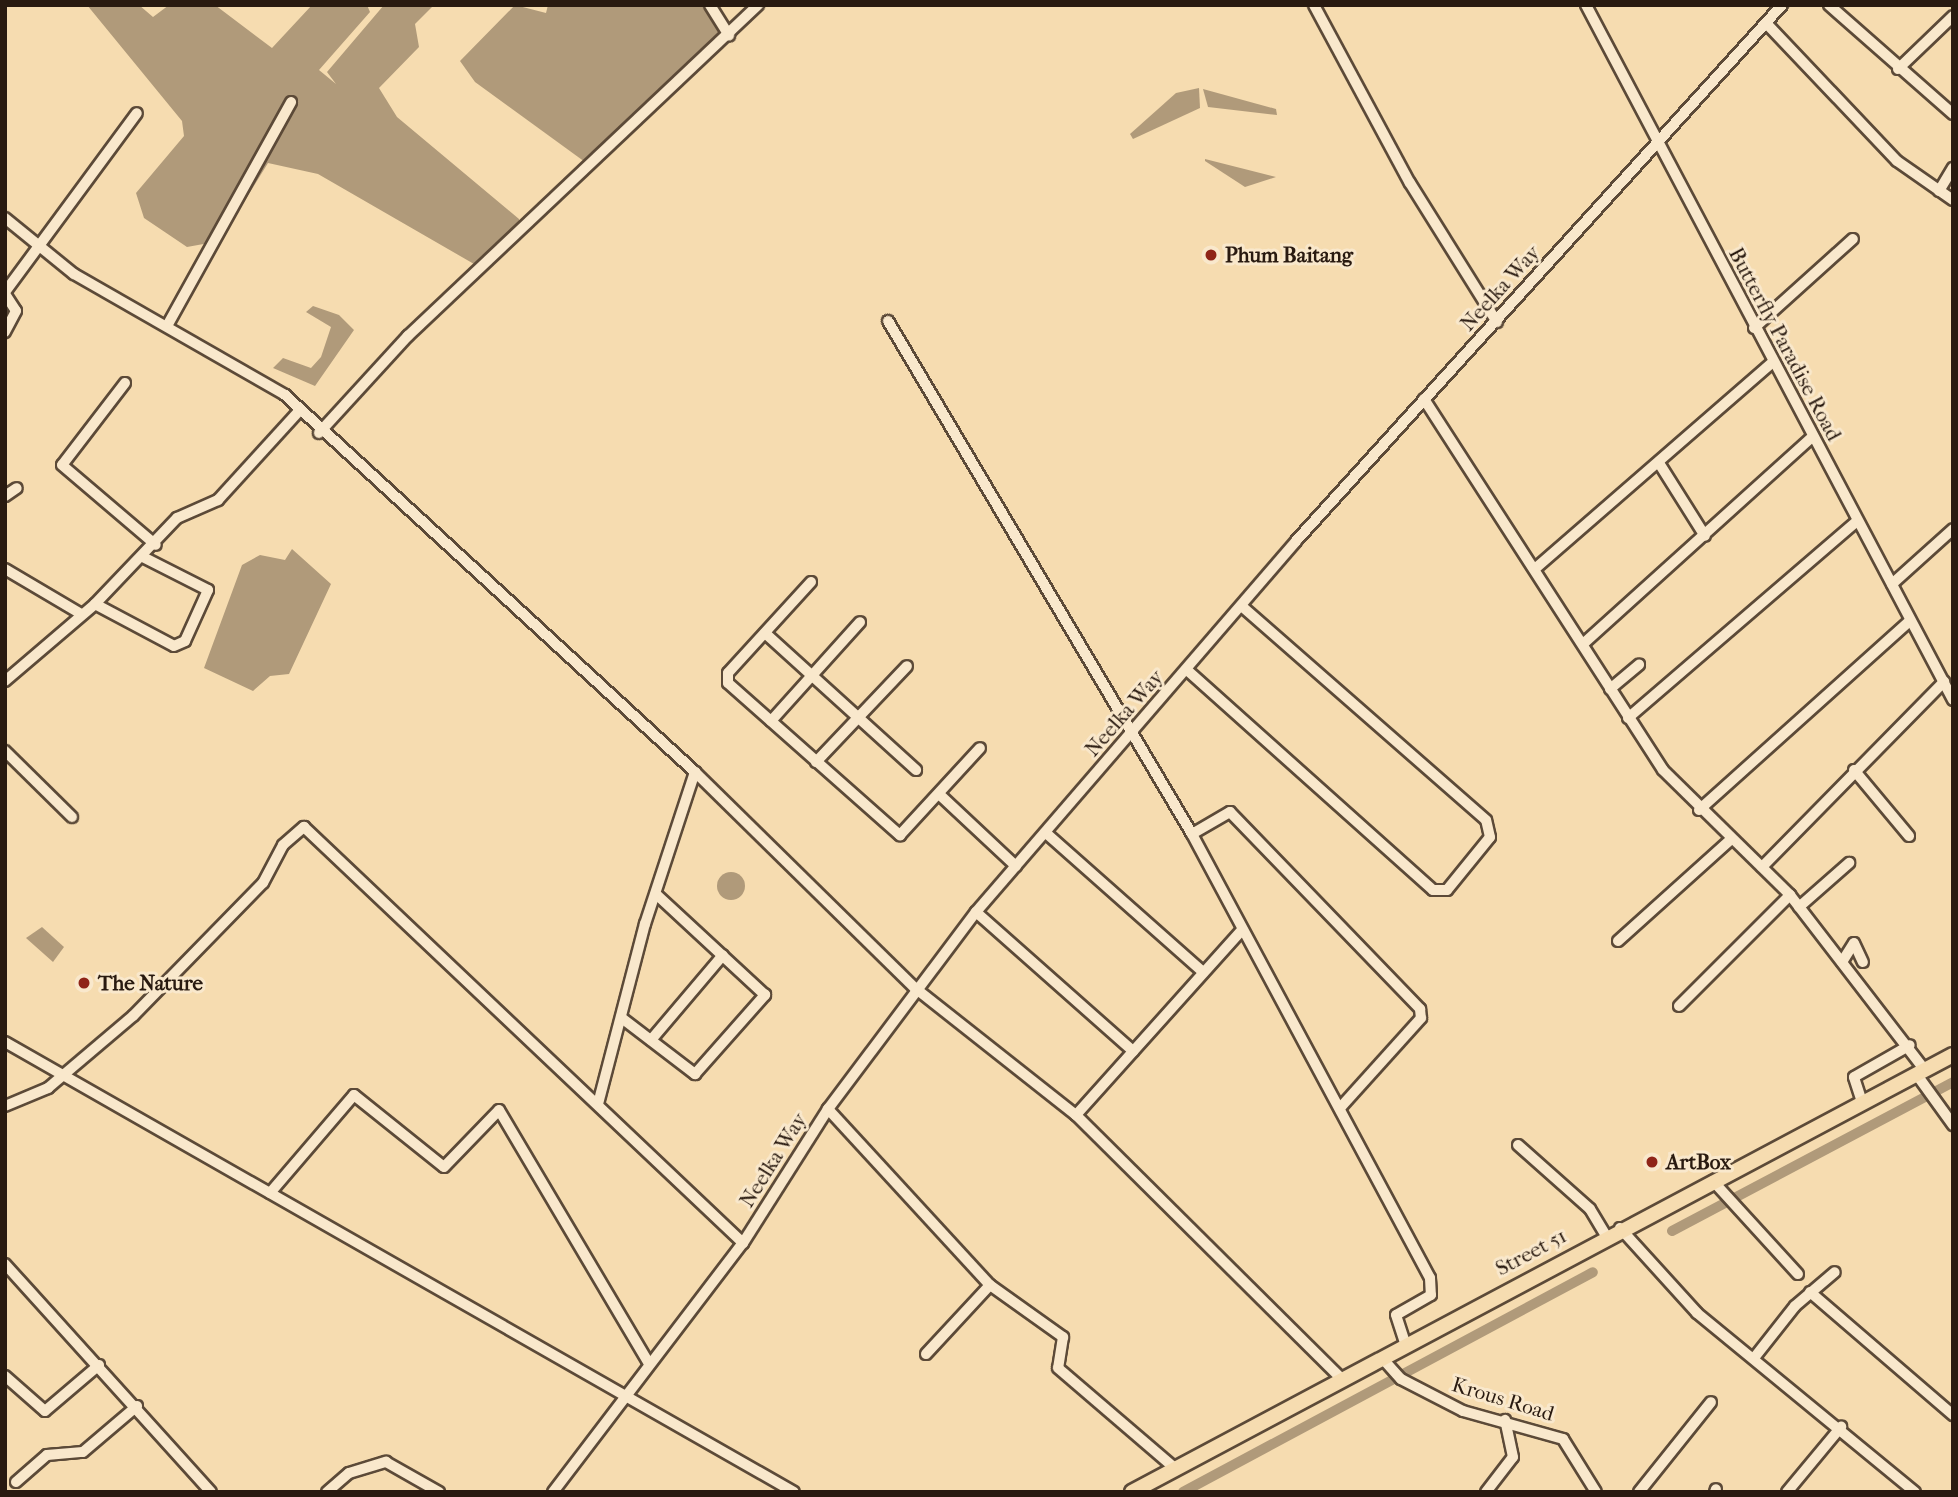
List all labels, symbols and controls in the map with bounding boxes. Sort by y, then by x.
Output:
street label: Neelka Way [1455,240,1545,336]
place label: Phum Baitang [1225,242,1353,268]
street label: Butterfly Paradise Road [1723,243,1847,445]
marker: Phum Baitang [1203,247,1219,263]
street label: Neelka Way [1079,664,1169,762]
place label: The Nature [98,970,203,996]
marker: The Nature [76,975,92,991]
street label: Neelka Way [734,1108,812,1212]
place label: ArtBox [1666,1149,1731,1175]
marker: ArtBox [1644,1154,1660,1170]
street label: Street 51 [1491,1223,1571,1281]
street label: Krous Road [1449,1372,1557,1426]

